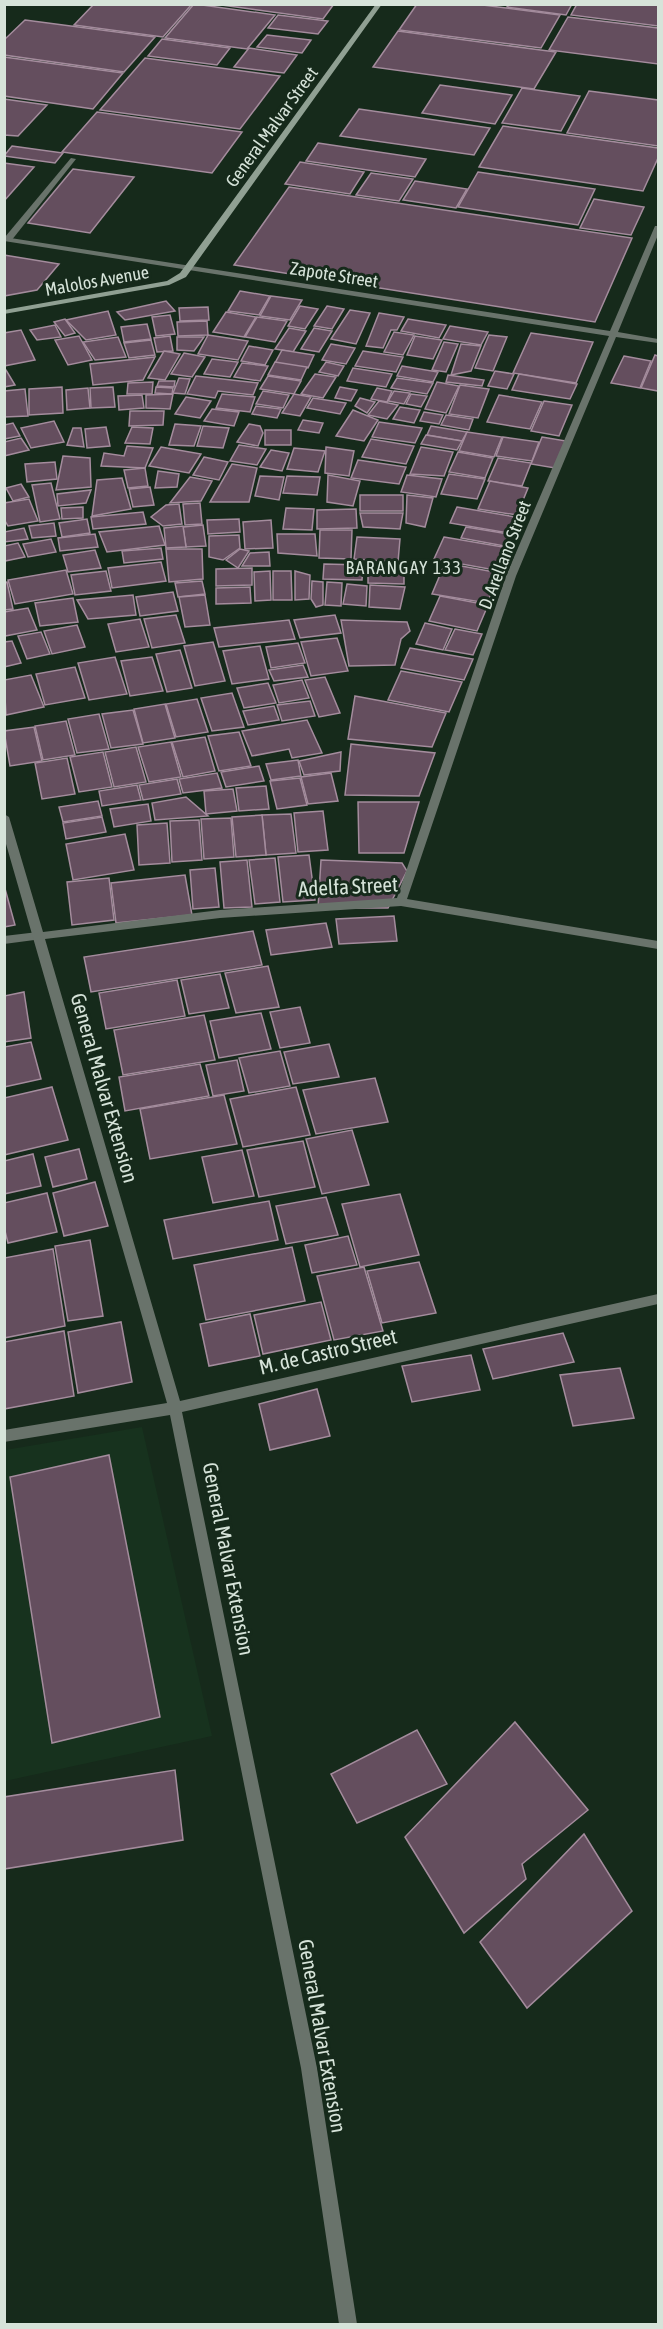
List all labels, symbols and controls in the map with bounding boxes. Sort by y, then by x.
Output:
street label: General Malvar Street [221,63,322,191]
street label: Zapote Street [289,257,379,292]
street label: Malolos Avenue [43,261,151,300]
street label: D. Arellano Street [474,497,535,612]
district label: BARANGAY 133 [345,557,463,578]
street label: Adelfa Street [297,871,398,901]
street label: General Malvar Extension [66,990,144,1185]
street label: M. de Castro Street [257,1324,399,1379]
street label: General Malvar Extension [198,1460,259,1657]
street label: General Malvar Extension [294,1937,352,2134]

